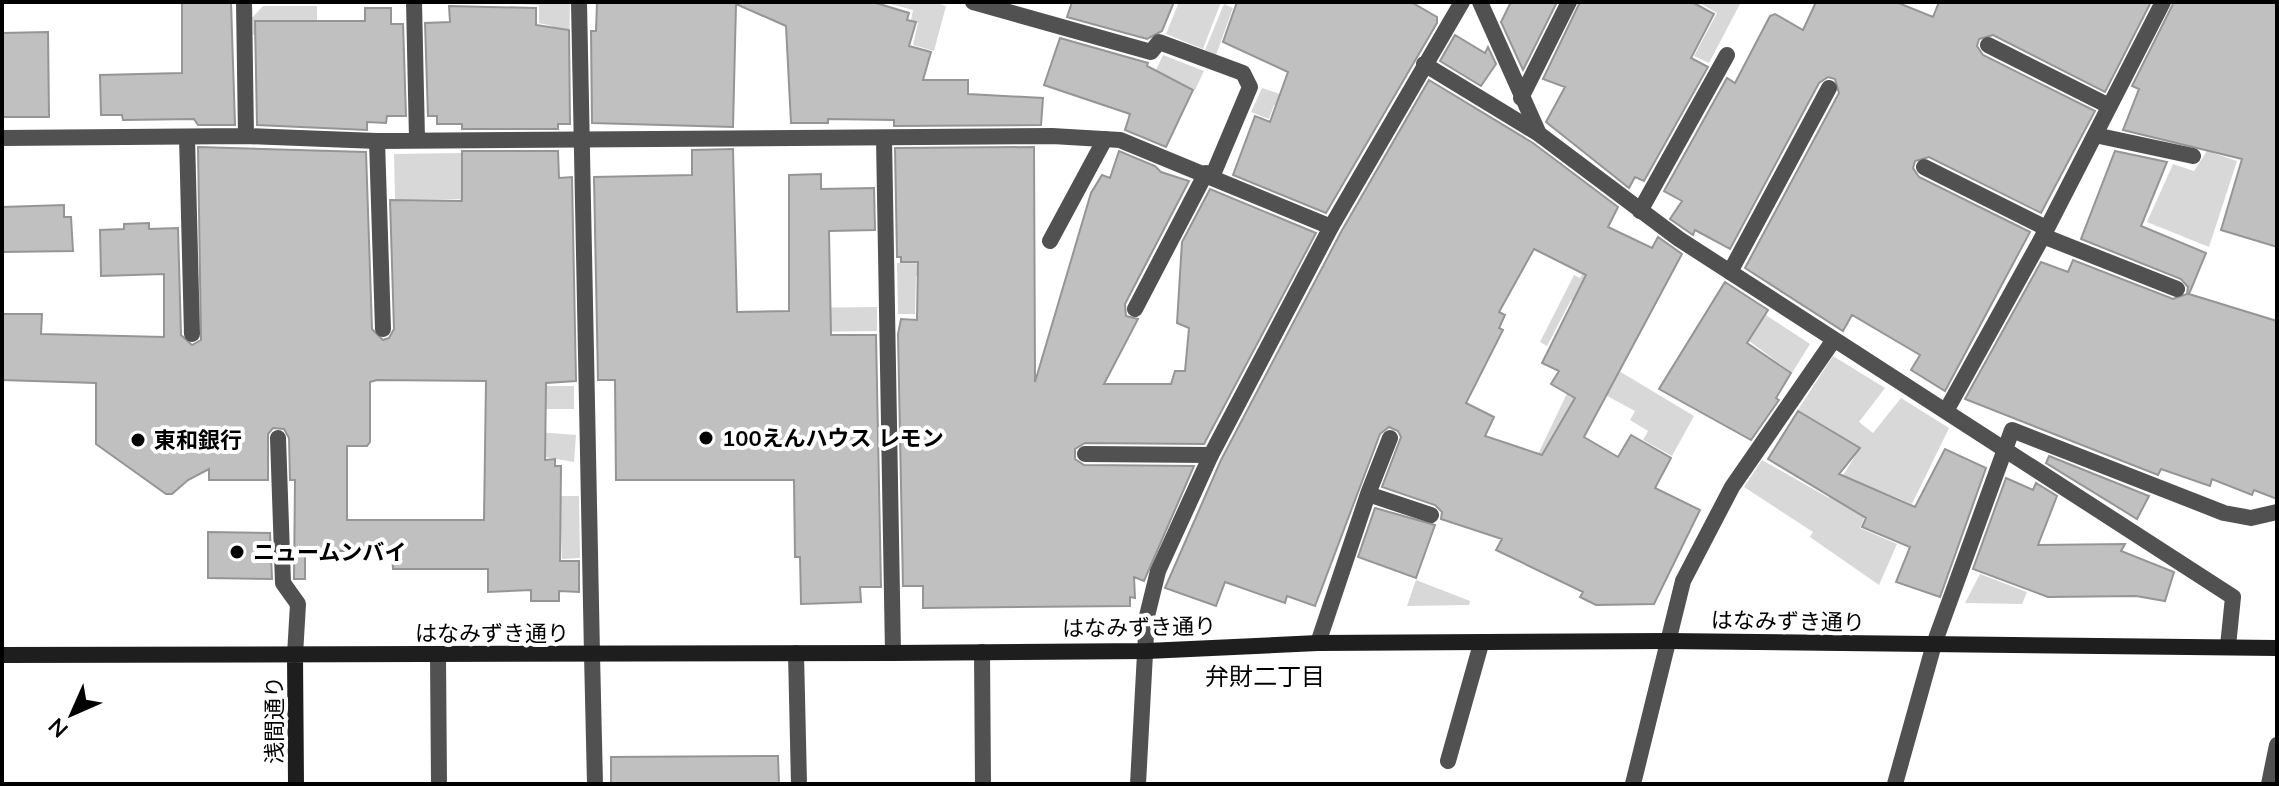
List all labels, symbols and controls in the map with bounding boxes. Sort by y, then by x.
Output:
place label: 100えんハウス レモン [722,424,944,452]
place label: 東和銀行 [154,426,242,454]
marker: 100えんハウス レモン [697,429,715,447]
marker: 東和銀行 [129,431,147,449]
place label: ニュームンバイ [253,538,406,566]
marker: ニュームンバイ [228,543,246,561]
street label: はなみずき通り [1711,606,1865,636]
street label: はなみずき通り [1062,612,1216,642]
street label: はなみずき通り [415,619,569,647]
district label: 弁財二丁目 [1205,661,1325,691]
north arrow [32,674,112,754]
street label: 浅間通り [260,676,288,764]
text: N [42,712,74,744]

